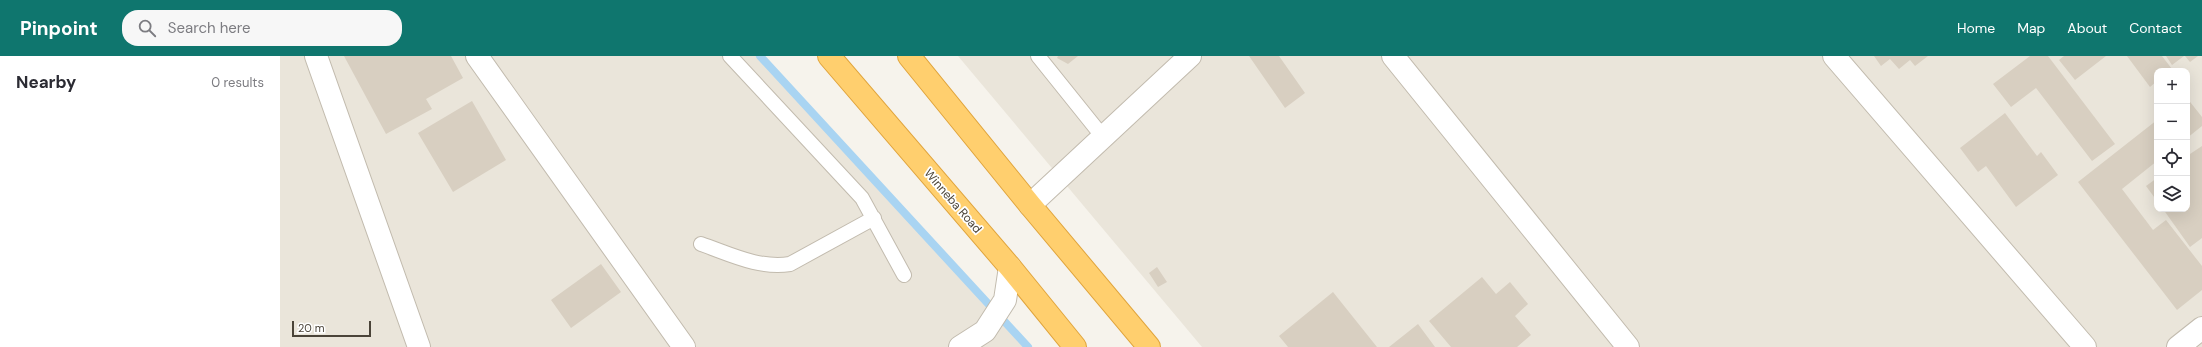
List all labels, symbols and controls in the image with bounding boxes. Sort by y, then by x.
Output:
search box [122,10,402,46]
text: Pinpoint [20,16,98,41]
icon: search [136,17,158,39]
text: Search here [168,18,251,38]
text: Home [1957,19,1995,37]
text: Map [2017,19,2045,37]
text: About [2067,19,2107,37]
text: Contact [2129,19,2182,37]
map controls [2154,68,2190,212]
button: + [2154,68,2190,104]
text: Nearby [16,71,76,93]
text: 0 results [211,74,264,91]
button: − [2154,104,2190,140]
button: locate [2154,140,2190,176]
street label: Winneba Road [921,165,985,237]
button: layers [2154,176,2190,212]
scale bar [292,319,371,338]
text: 20 m [298,321,324,335]

